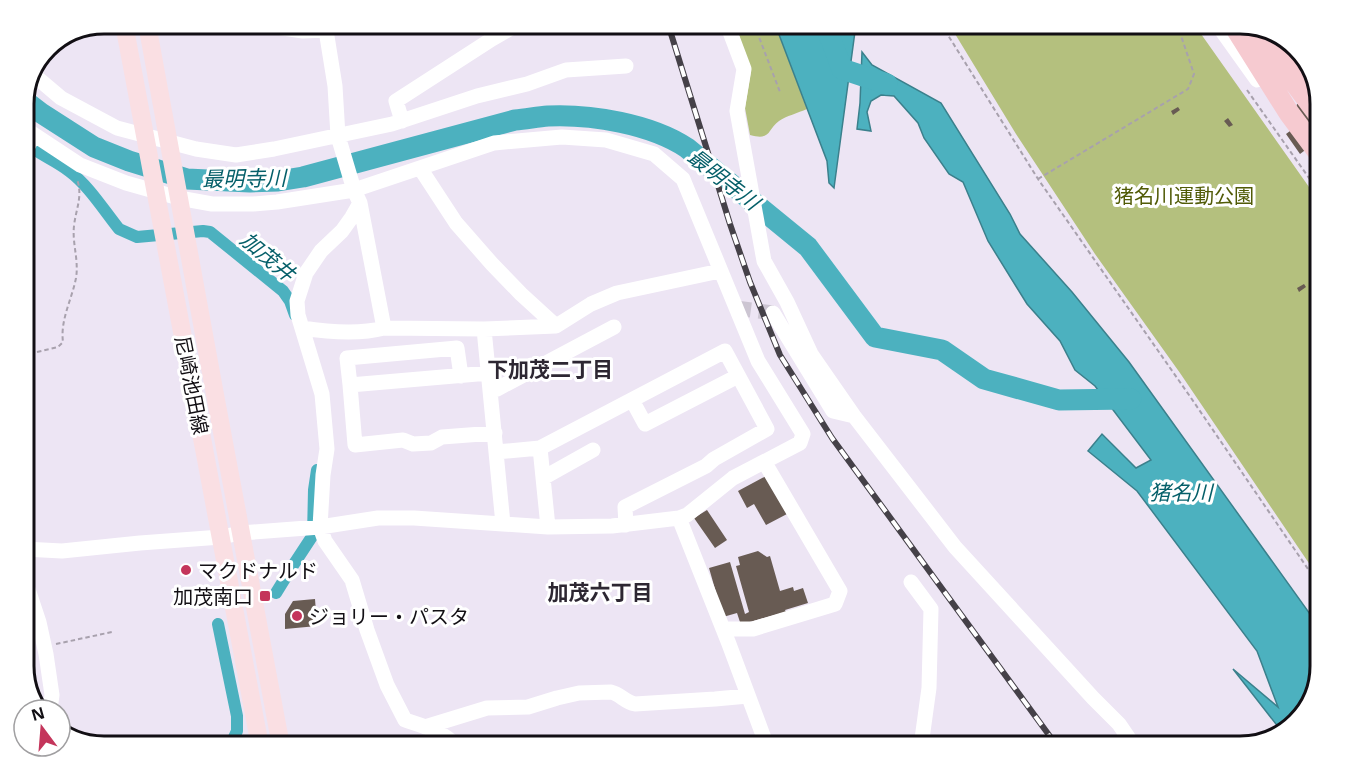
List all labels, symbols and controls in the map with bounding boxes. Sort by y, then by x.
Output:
water label: 最明寺川 [682,142,767,217]
water label: 最明寺川 [202,163,288,193]
park label: 猪名川運動公園 [1114,182,1254,209]
water label: 加茂井 [235,225,303,288]
street label: 尼崎池田線 [169,333,215,437]
district label: 下加茂二丁目 [487,355,613,383]
water label: 猪名川 [1150,478,1214,506]
place label: マクドナルド [198,557,318,584]
marker: マクドナルド [179,563,193,577]
district label: 加茂六丁目 [548,578,653,606]
place label: 加茂南口 [173,583,253,610]
marker: 加茂南口 [258,589,272,603]
place label: ジョリー・パスタ [309,603,469,630]
marker: ジョリー・パスタ [290,609,304,623]
north arrow [12,698,72,758]
text: N [29,701,47,726]

